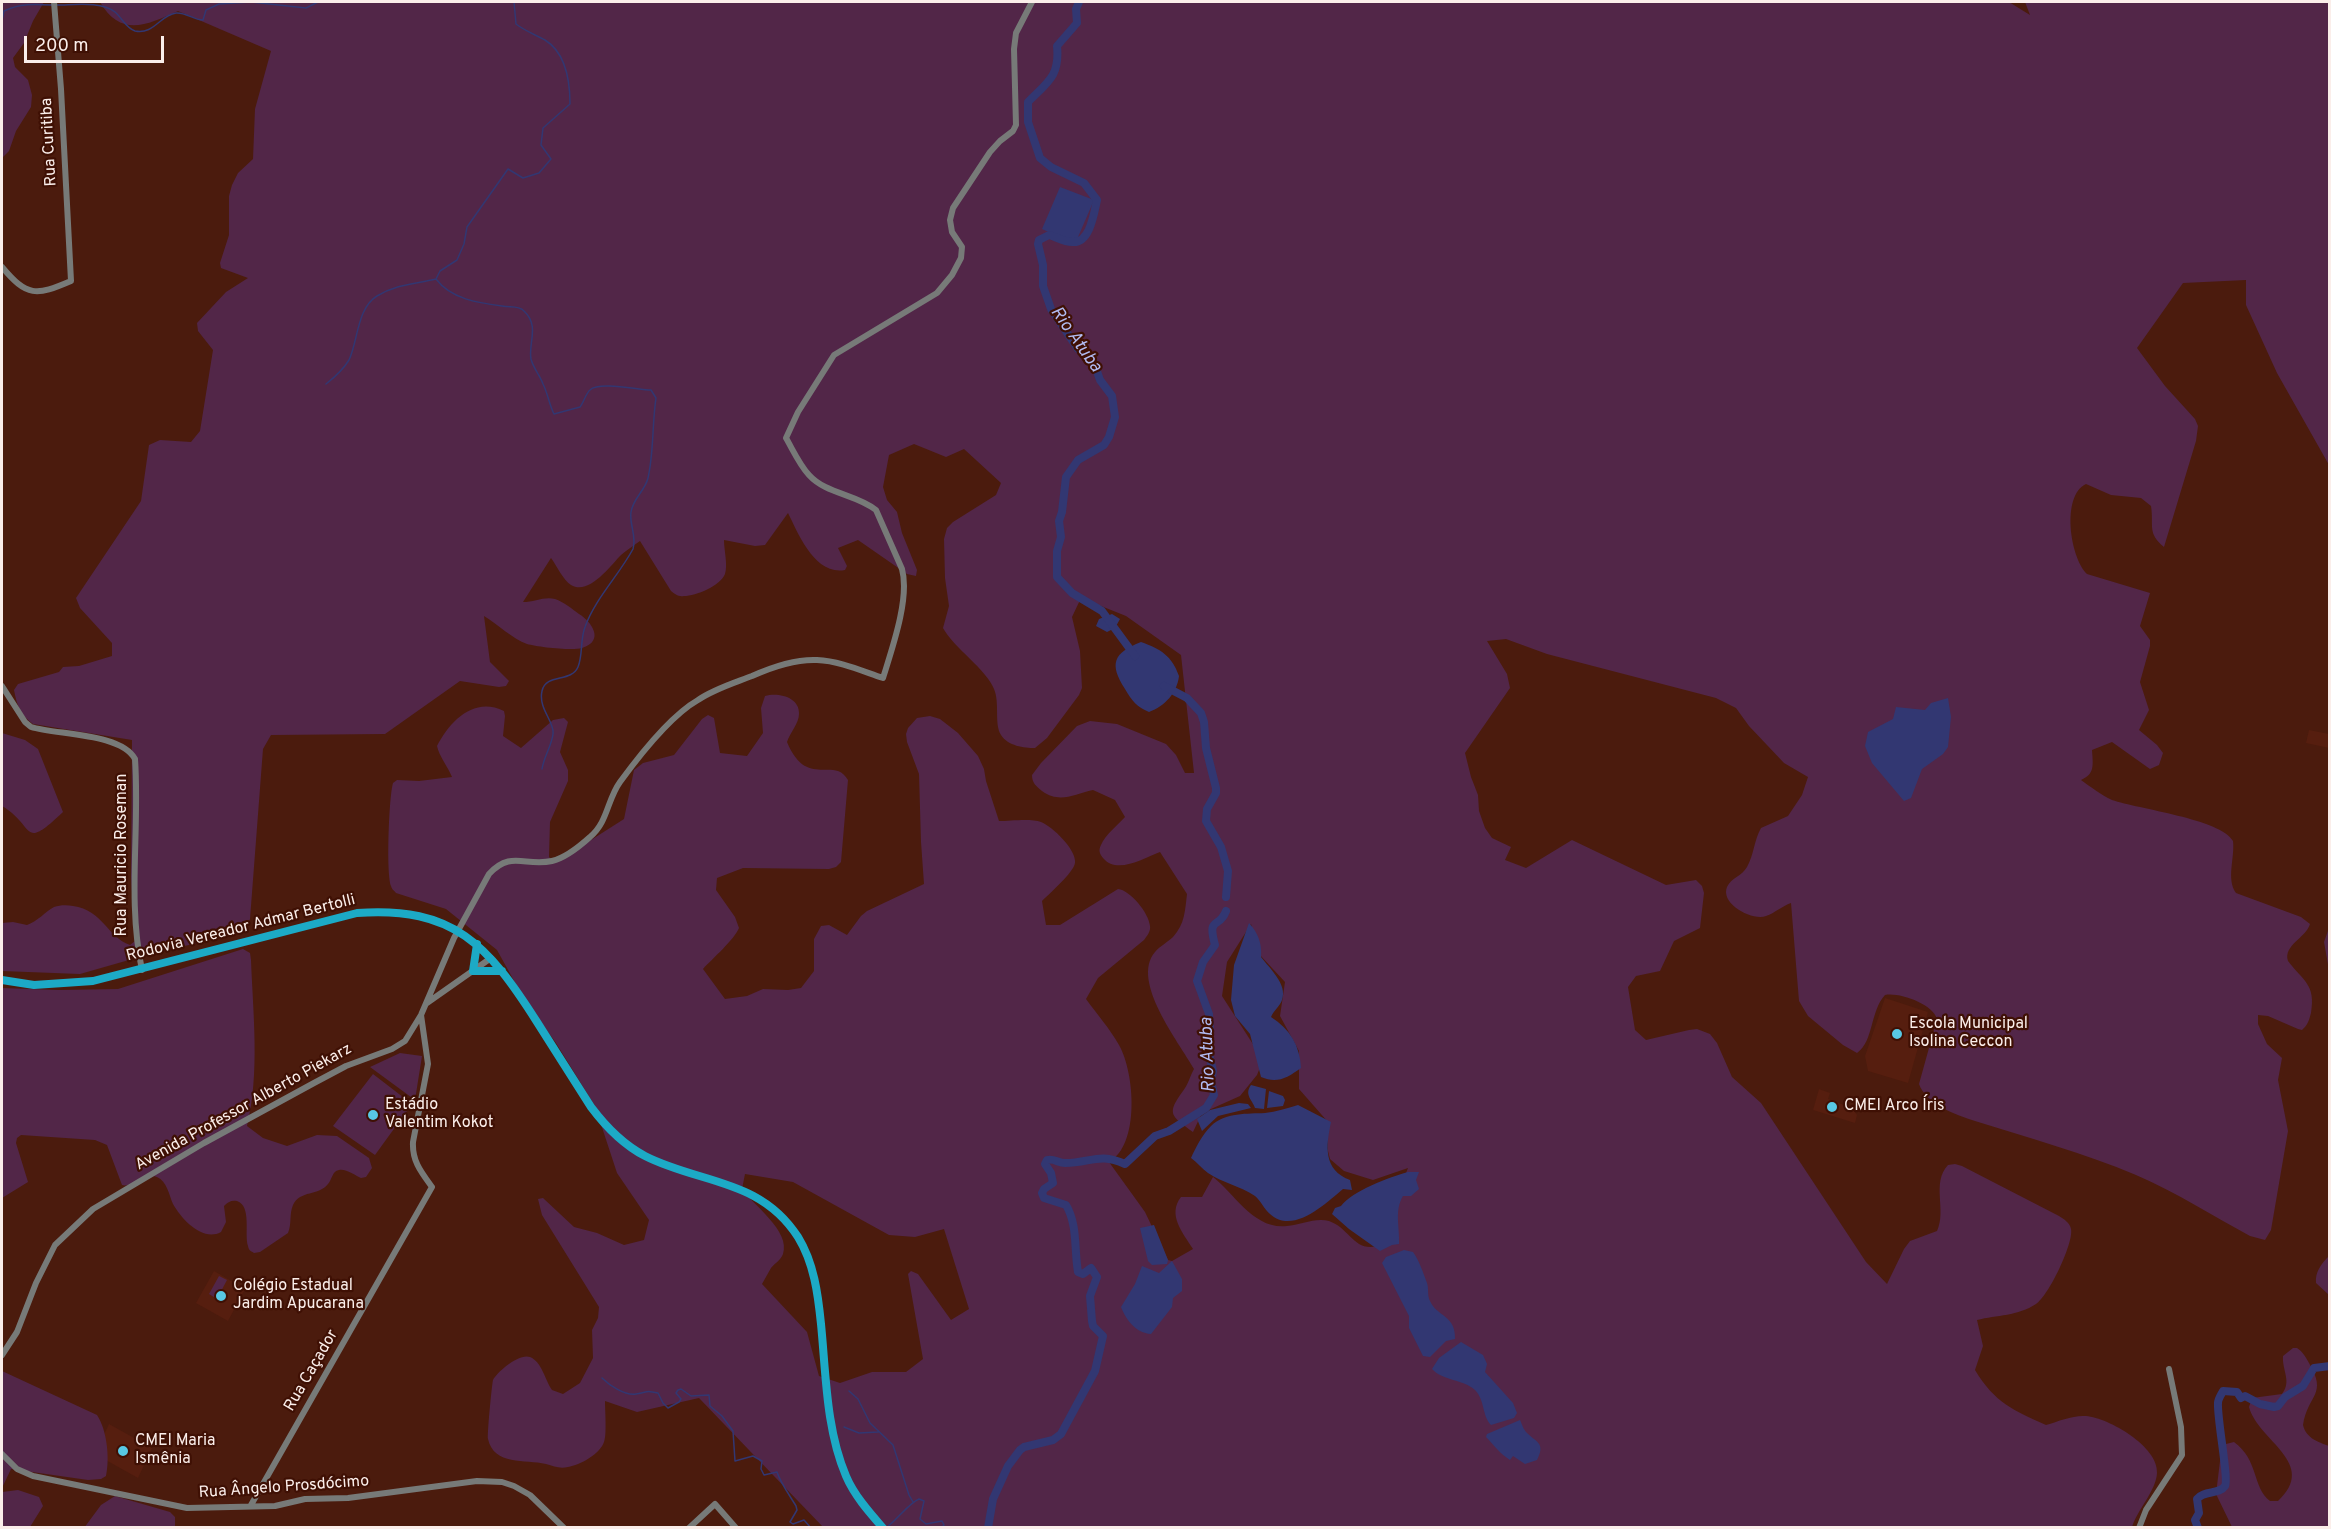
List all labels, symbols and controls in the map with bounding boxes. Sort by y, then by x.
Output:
scale bar [27,24,166,62]
text: 200 m [35,35,88,58]
street label: Rua Curitiba [38,97,62,187]
water label: Rio Atuba [1045,303,1105,377]
street label: Rua Mauricio Roseman [113,774,133,936]
street label: Rodovia Vereador Admar Bertolli [125,891,357,967]
place label: Escola Municipal Isolina Ceccon [1909,1015,2028,1053]
water label: Rio Atuba [1197,1017,1221,1093]
marker: Escola Municipal Isolina Ceccon [1890,1027,1904,1041]
street label: Avenida Professor Alberto Piekarz [132,1040,356,1176]
place label: Estádio Valentim Kokot [385,1096,493,1134]
place label: CMEI Arco Íris [1844,1097,1945,1117]
marker: CMEI Arco Íris [1825,1100,1839,1114]
marker: Estádio Valentim Kokot [366,1108,380,1122]
place label: Colégio Estadual Jardim Apucarana [233,1277,364,1315]
marker: Colégio Estadual Jardim Apucarana [214,1289,228,1303]
street label: Rua Caçador [281,1327,343,1415]
place label: CMEI Maria Ismênia [135,1432,215,1470]
marker: CMEI Maria Ismênia [116,1444,130,1458]
street label: Rua Ângelo Prosdócimo [198,1472,370,1504]

